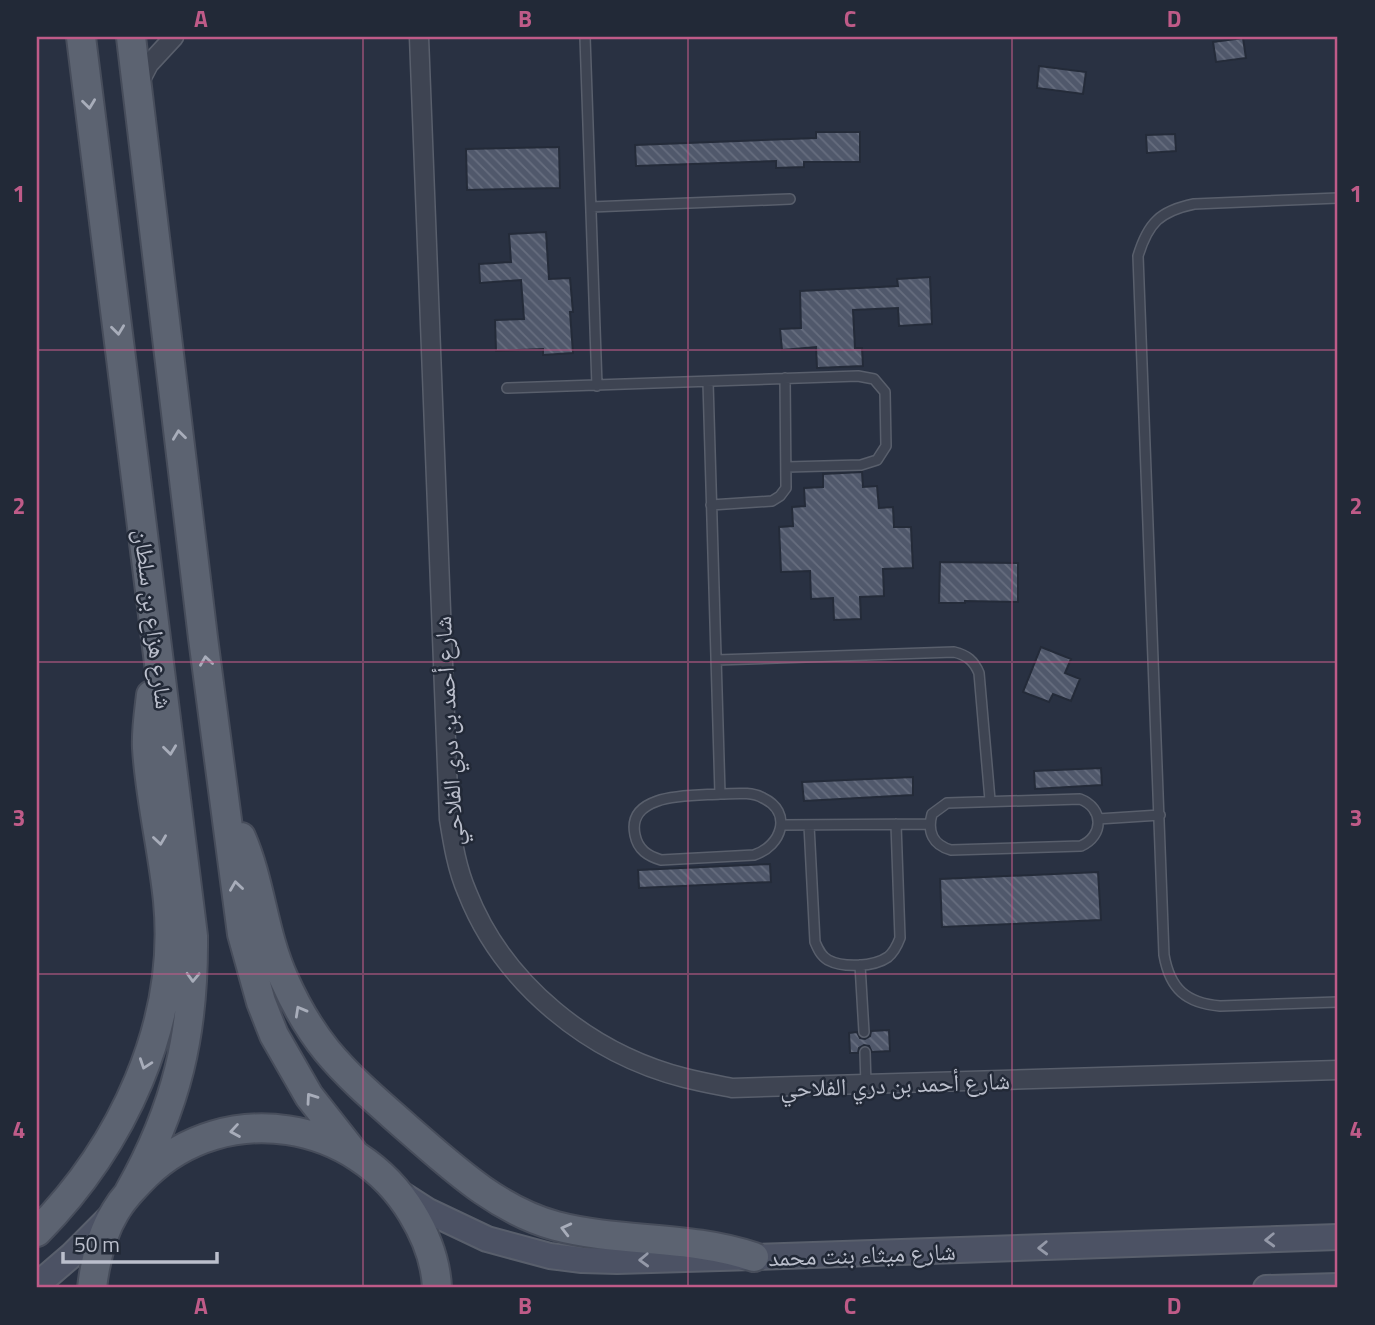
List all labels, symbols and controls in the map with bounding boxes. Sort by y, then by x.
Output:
text: A [194,1,208,36]
text: B [518,1,532,36]
text: C [844,1,856,36]
text: D [1167,1,1181,36]
one-way arrow [82,99,97,110]
text: 1 [13,176,25,211]
text: 1 [1350,176,1362,211]
one-way arrow [110,324,125,336]
one-way arrow [171,429,186,441]
text: 2 [13,488,25,523]
text: 2 [1350,488,1362,523]
street label: شارع هزاع بن سلطان [125,527,183,711]
street label: شارع أحمد بن دري الفلاحي [424,615,474,847]
one-way arrow [198,655,213,667]
one-way arrow [163,745,178,756]
text: 3 [13,800,25,835]
text: 3 [1350,800,1362,835]
one-way arrow [152,834,167,846]
one-way arrow [229,880,244,892]
one-way arrow [185,971,200,982]
one-way arrow [295,1005,308,1018]
one-way arrow [139,1058,153,1070]
street label: شارع أحمد بن دري الفلاحي [779,1062,1011,1108]
one-way arrow [307,1093,319,1106]
text: 4 [13,1112,25,1147]
text: 4 [1350,1112,1362,1147]
one-way arrow [229,1123,241,1138]
scale bar [63,1220,217,1264]
one-way arrow [560,1222,572,1237]
text: 50 m [74,1228,120,1260]
one-way arrow [1264,1232,1275,1247]
street label: شارع ميثاء بنت محمد [768,1233,956,1275]
one-way arrow [1037,1240,1048,1255]
one-way arrow [638,1253,649,1268]
text: A [194,1288,208,1323]
text: B [518,1288,532,1323]
text: C [844,1288,856,1323]
text: D [1167,1288,1181,1323]

